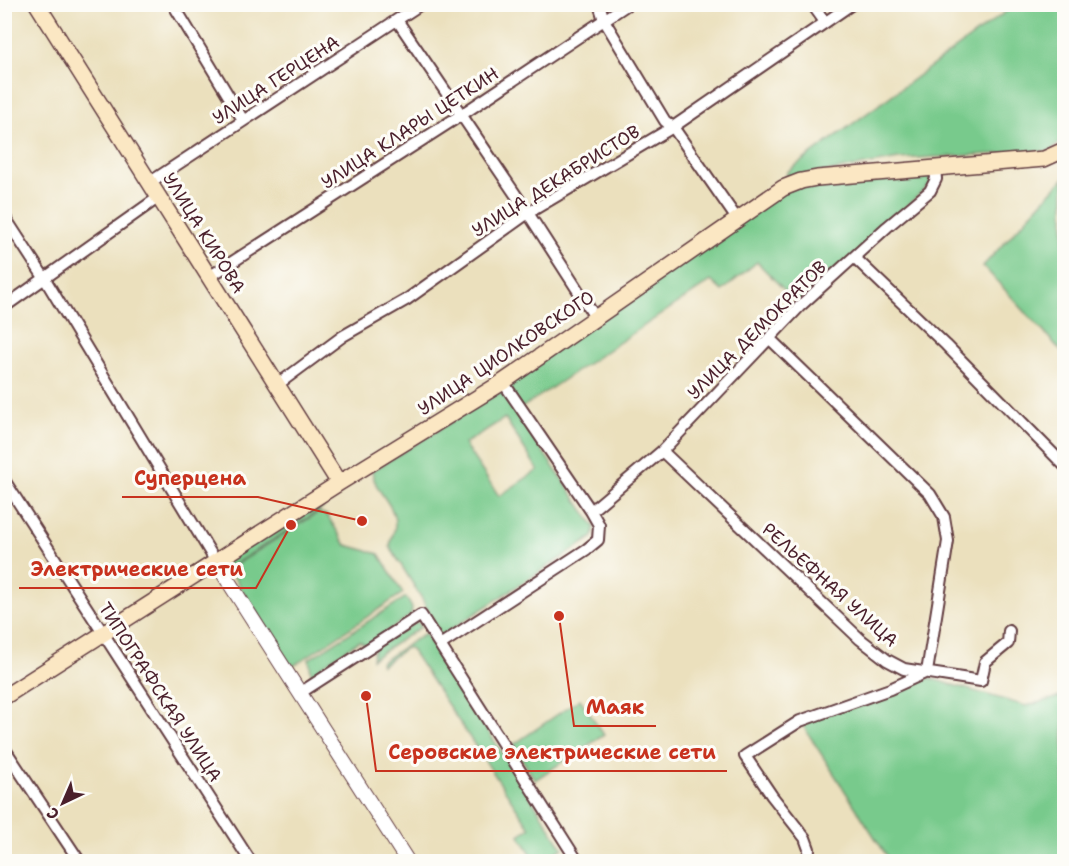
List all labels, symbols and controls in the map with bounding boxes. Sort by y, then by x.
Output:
street label: УЛИЦА ГЕРЦЕНА [208,30,344,130]
street label: УЛИЦА КЛАРЫ ЦЕТКИН [317,62,503,194]
street label: УЛИЦА ДЕКАБРИСТОВ [467,119,645,243]
street label: УЛИЦА КИРОВА [157,168,251,298]
street label: УЛИЦА ДЕМОКРАТОВ [682,255,832,405]
street label: УЛИЦА ЦИОЛКОВСКОГО [413,285,599,421]
callout: Суперцена [122,459,258,497]
text: Суперцена [134,465,246,491]
street label: РЕЛЬЕФНАЯ УЛИЦА [757,517,903,653]
callout: Электрические сети [19,550,256,588]
text: Электрические сети [31,556,243,582]
street label: ТИПОГРАФСКАЯ УЛИЦА [93,598,227,786]
callout: Маяк [574,688,656,726]
text: Маяк [586,694,645,720]
callout: Серовские электрические сети [376,733,727,771]
text: Серовские электрические сети [388,739,716,765]
north arrow [33,773,93,833]
text: С [42,802,64,824]

